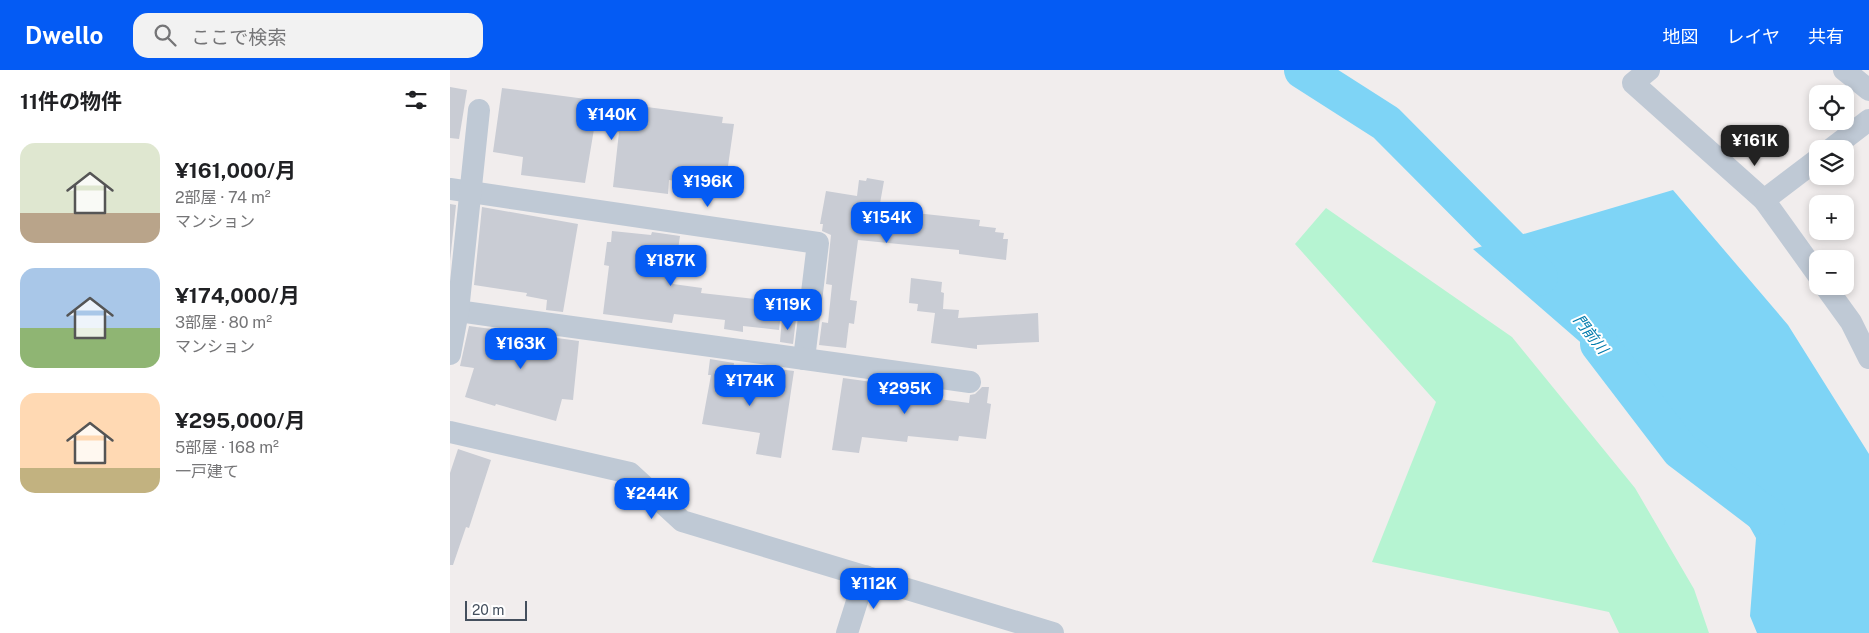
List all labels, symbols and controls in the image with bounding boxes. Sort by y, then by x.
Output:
search box [133,13,483,58]
text: Dwello [25,21,103,49]
icon: search [151,21,179,49]
text: ここで検索 [191,26,286,48]
text: 地図 [1663,26,1699,47]
text: レイヤ [1727,26,1780,47]
text: 共有 [1808,26,1844,47]
map controls [1809,85,1854,295]
button: locate [1809,85,1854,130]
icon: filters [402,86,430,114]
text: 11件の物件 [20,89,122,114]
pin: ¥140K [577,98,647,141]
text: ¥140K [587,105,637,124]
pin: ¥161K [1720,124,1790,167]
text: ¥161K [1732,131,1778,150]
button: layers [1809,140,1854,185]
text: ¥161,000/月 [175,158,296,183]
icon: home [60,163,120,223]
pin: ¥196K [673,166,743,208]
text: ¥196K [683,172,733,191]
text: 2部屋 · 74 m² [175,188,271,207]
button: + [1809,195,1854,240]
pin: ¥154K [852,202,922,244]
text: ¥154K [862,208,912,227]
text: マンション [175,212,255,231]
pin: ¥187K [636,244,706,287]
button: − [1809,250,1854,295]
text: ¥187K [646,251,696,270]
text: ¥174,000/月 [175,283,300,308]
icon: home [60,288,120,348]
pin: ¥119K [753,288,823,331]
text: ¥119K [765,295,811,314]
water label: 門前川 [1570,311,1613,359]
text: 3部屋 · 80 m² [175,313,272,332]
pin: ¥163K [486,328,556,370]
text: ¥163K [496,334,546,353]
text: マンション [175,337,255,356]
pin: ¥174K [715,364,785,407]
text: ¥174K [725,371,775,390]
pin: ¥295K [870,372,940,415]
text: ¥295K [878,379,932,398]
text: ¥295,000/月 [175,408,305,433]
icon: home [60,413,120,473]
text: 5部屋 · 168 m² [175,438,279,457]
text: 一戸建て [175,462,239,481]
pin: ¥244K [617,478,687,520]
text: ¥244K [625,484,679,503]
pin: ¥112K [839,568,909,610]
text: ¥112K [851,574,897,593]
scale bar [465,598,528,621]
text: 20 m [472,602,504,618]

